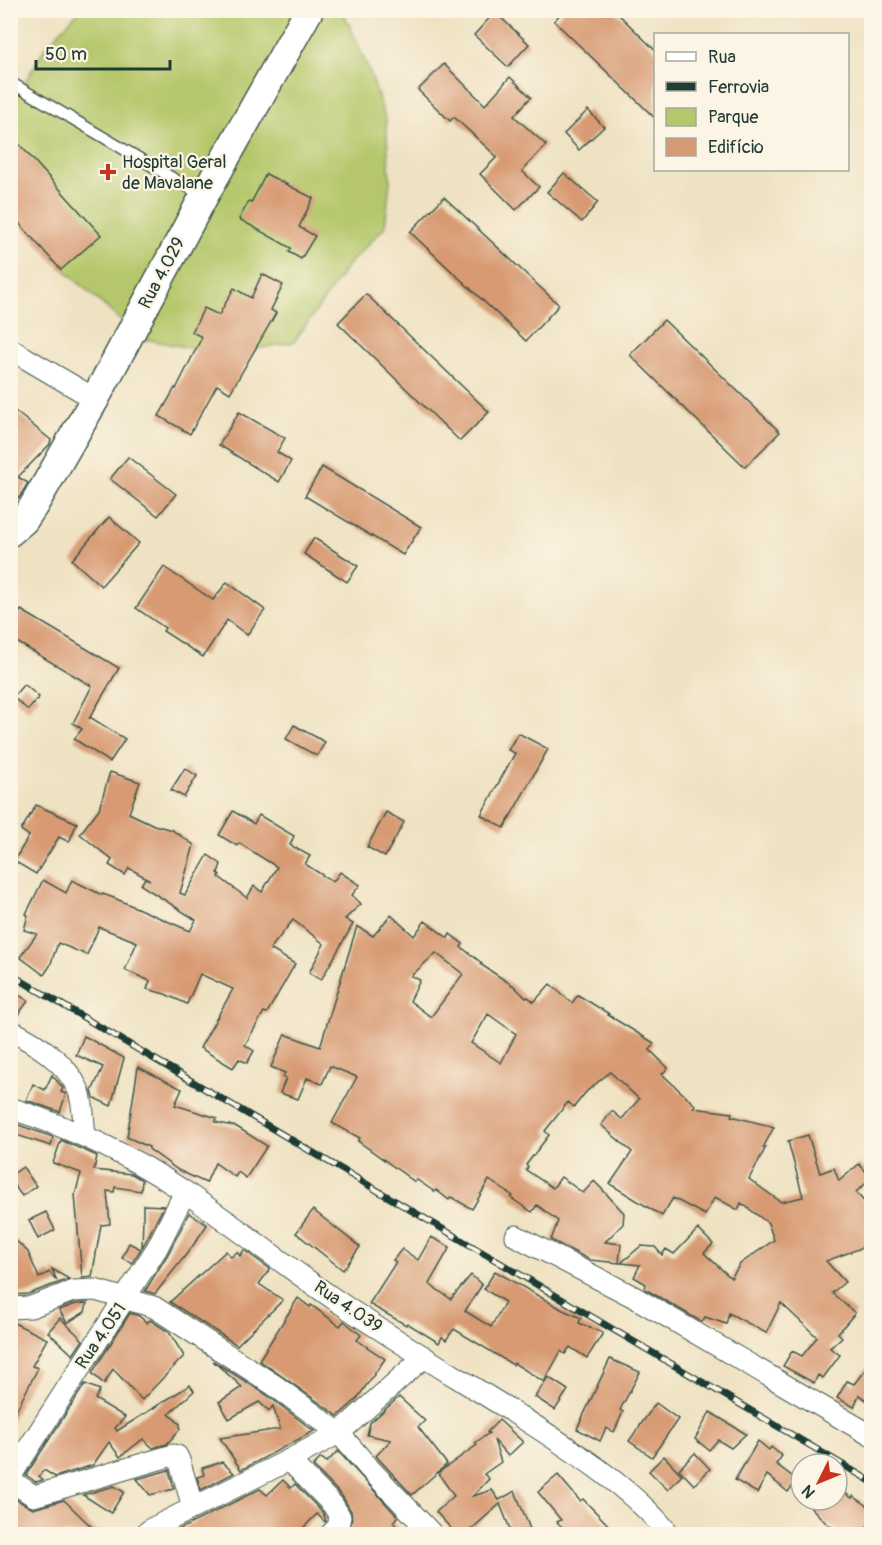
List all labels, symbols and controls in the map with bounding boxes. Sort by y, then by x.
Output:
scale bar [36,33,170,71]
legend [654,33,849,171]
text: 50 m [45,43,87,66]
text: Rua [708,46,736,69]
text: Ferrovia [708,76,769,99]
text: Parque [708,106,758,129]
text: Edifício [708,136,764,159]
place label: Hospital Geral de Mavalane [122,151,227,195]
marker: Hospital Geral de Mavalane [99,163,117,181]
street label: Rua 4.029 [134,233,190,313]
street label: Rua 4.039 [309,1276,387,1338]
street label: Rua 4.051 [70,1298,132,1374]
north arrow [789,1452,849,1512]
text: N [798,1481,820,1502]

